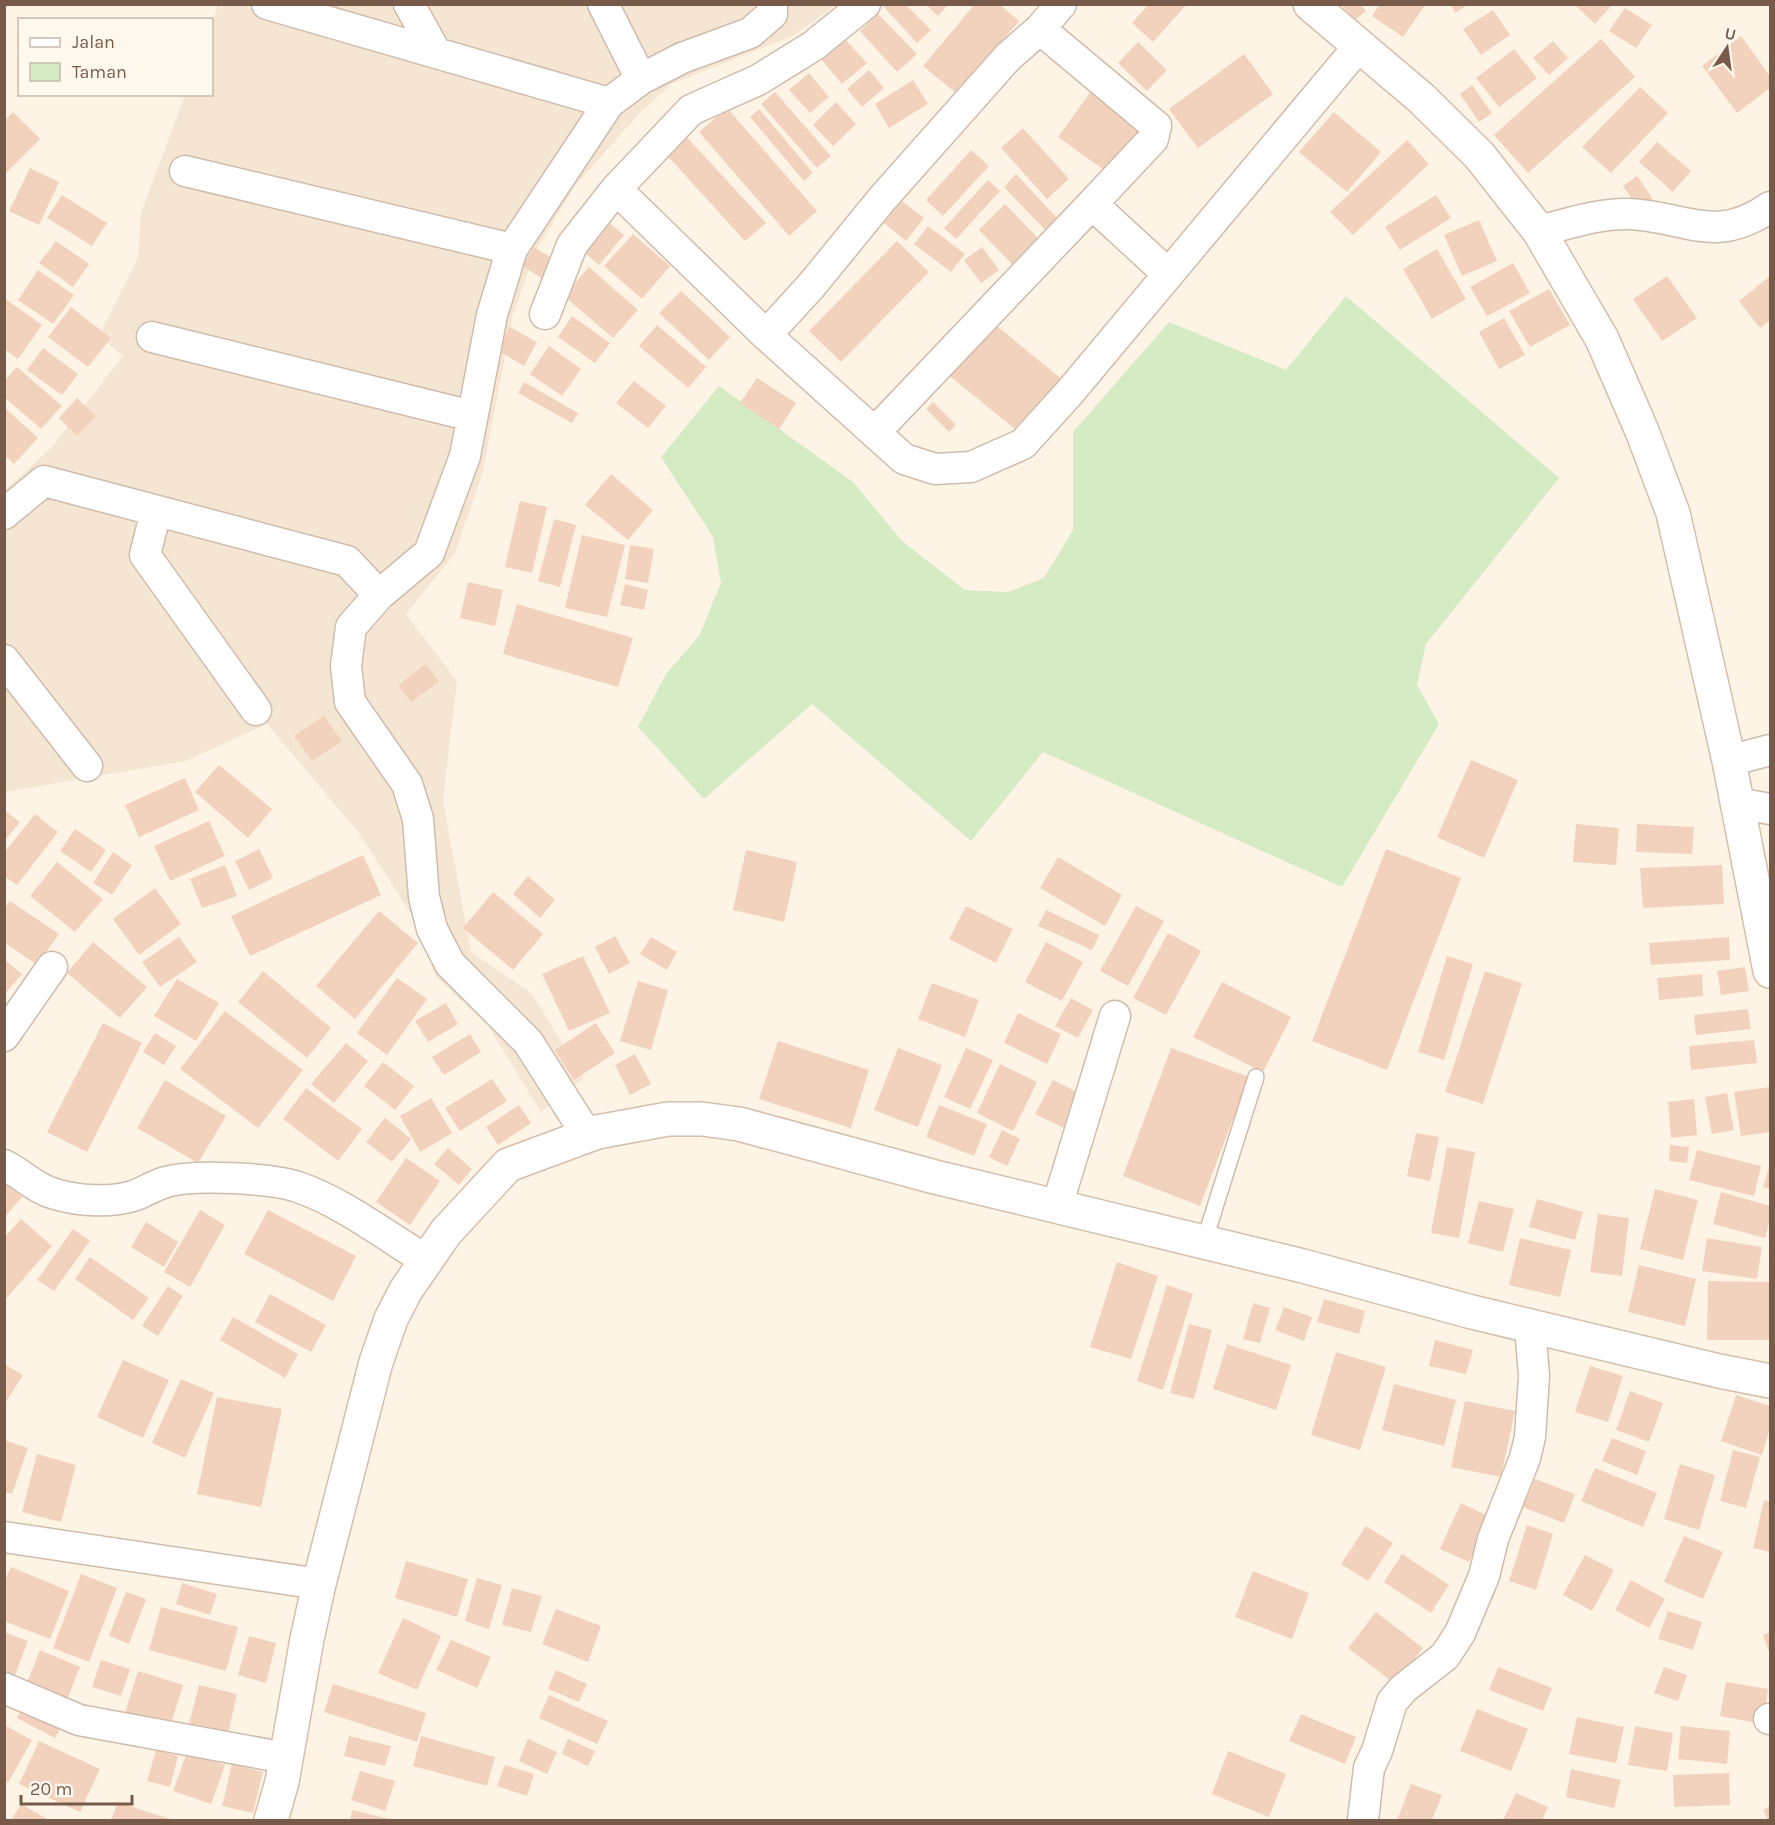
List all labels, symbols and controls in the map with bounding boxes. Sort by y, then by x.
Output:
legend [18,18,213,96]
north arrow [1697,18,1757,78]
text: U [1723,23,1738,44]
text: Jalan [72,31,115,53]
text: Taman [72,61,127,83]
scale bar [21,1768,132,1806]
text: 20 m [30,1778,72,1800]

